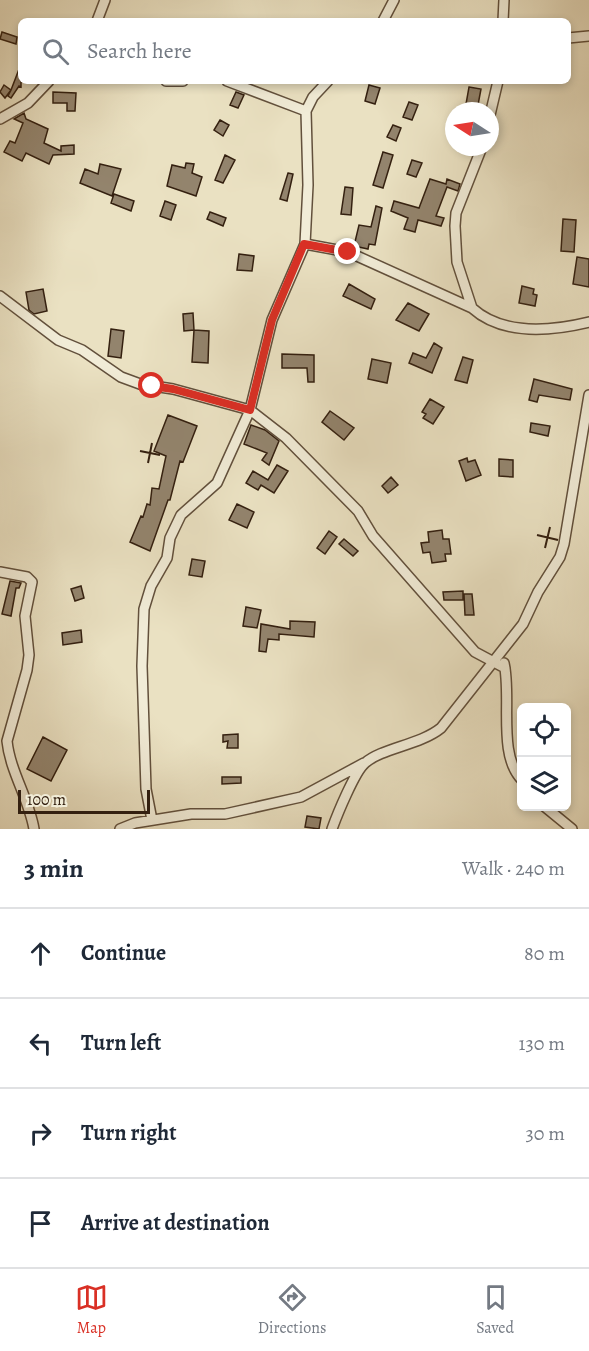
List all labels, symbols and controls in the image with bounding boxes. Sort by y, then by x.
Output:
search box [18,18,571,84]
icon: search [39,35,72,68]
text: Search here [87,36,192,66]
north arrow [445,102,499,156]
route end [334,238,360,264]
route start [138,372,164,398]
map controls [517,703,571,811]
button: locate [517,703,571,757]
button: layers [517,757,571,811]
scale bar [18,787,150,814]
text: 100 m [27,789,66,811]
text: 3 min [24,851,84,886]
text: Walk · 240 m [462,855,565,882]
icon: ahead [24,937,57,970]
text: Continue [81,938,166,968]
text: 80 m [524,940,565,967]
icon: left [24,1027,57,1060]
text: Turn left [81,1028,161,1058]
text: 130 m [519,1030,565,1057]
icon: right [24,1117,57,1150]
text: Turn right [81,1118,177,1148]
text: 30 m [525,1120,565,1147]
icon: arrive [24,1207,57,1240]
text: Arrive at destination [81,1208,270,1238]
tab: Map [75,1281,108,1339]
tab: Directions [258,1281,326,1339]
tab: Saved [476,1281,514,1339]

